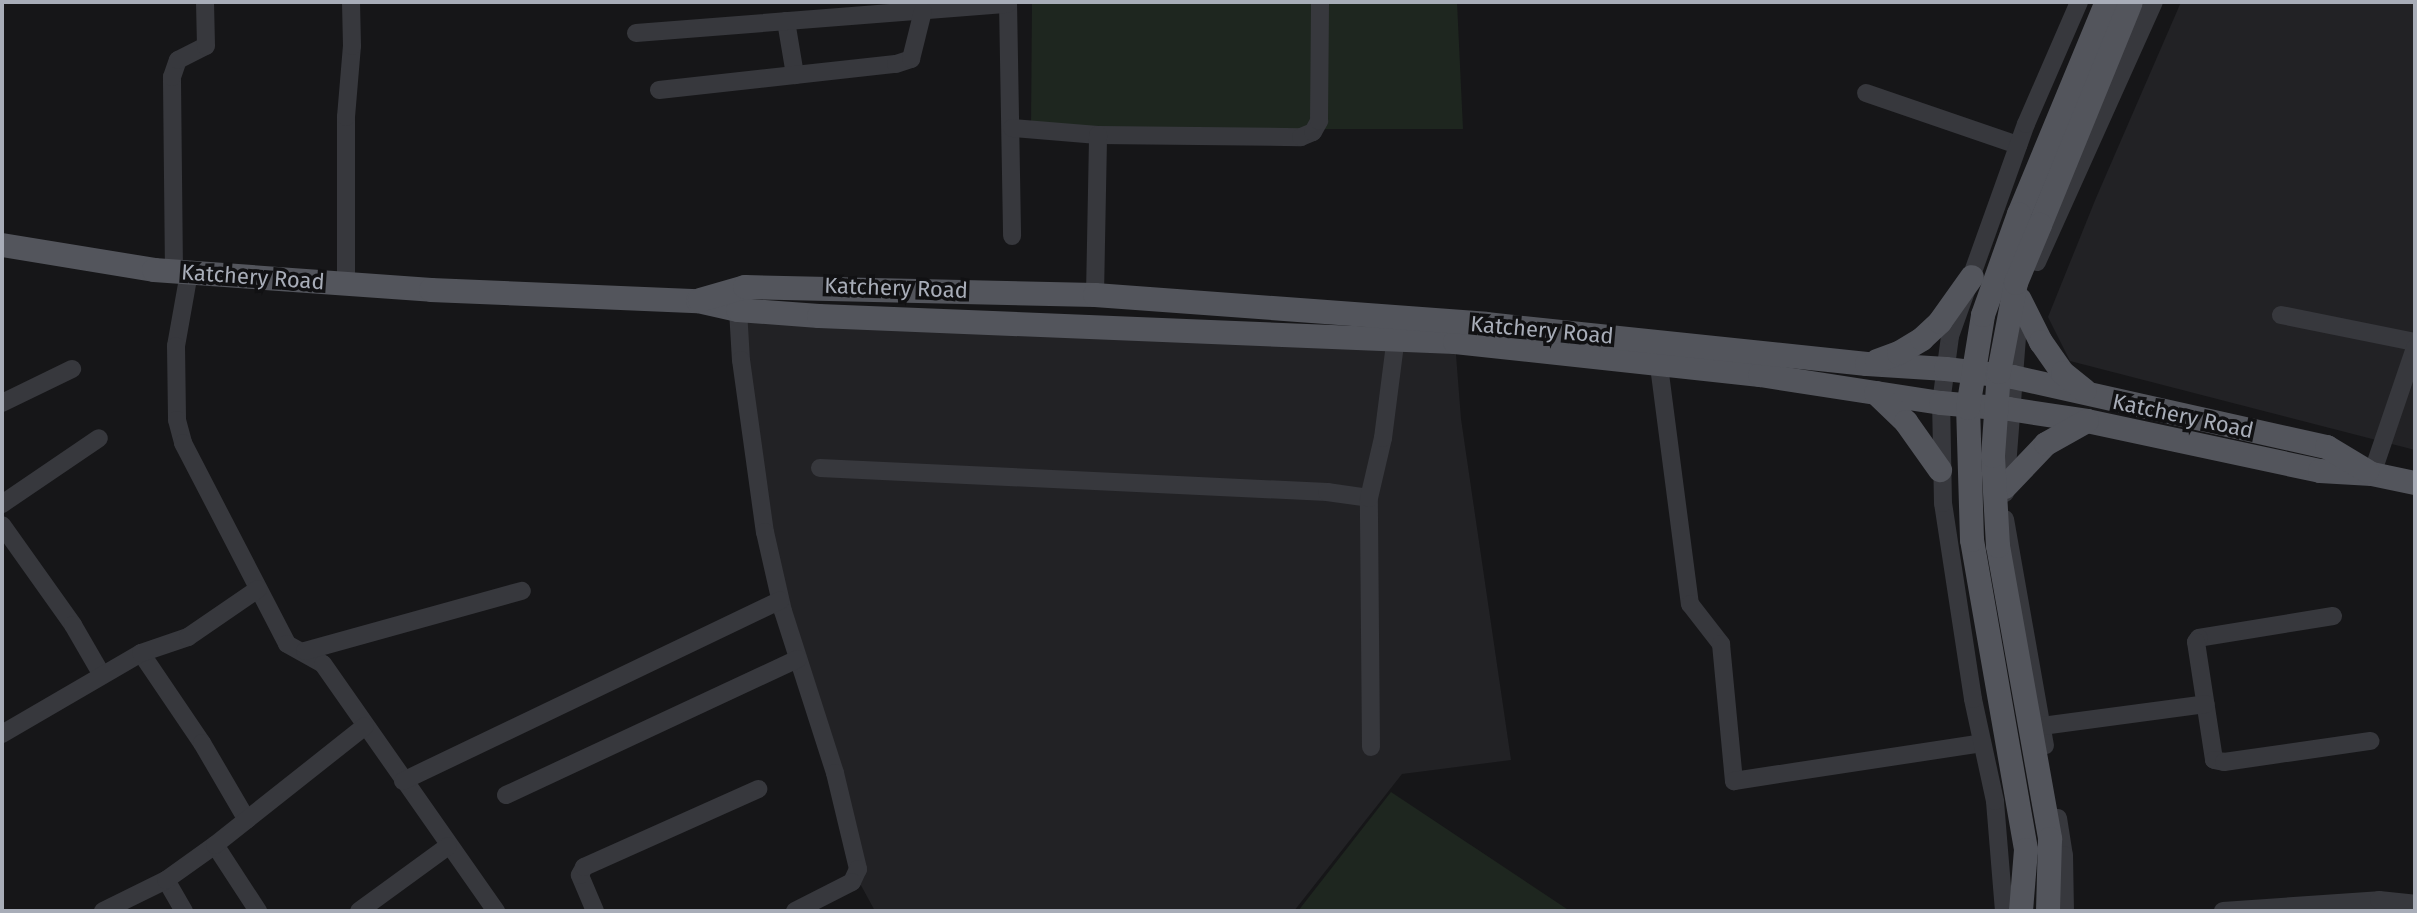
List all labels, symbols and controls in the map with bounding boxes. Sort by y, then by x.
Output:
street label: Katchery Road [180,259,326,295]
street label: Katchery Road [824,272,968,304]
street label: Katchery Road [1469,311,1615,349]
street label: Katchery Road [2110,388,2256,444]

